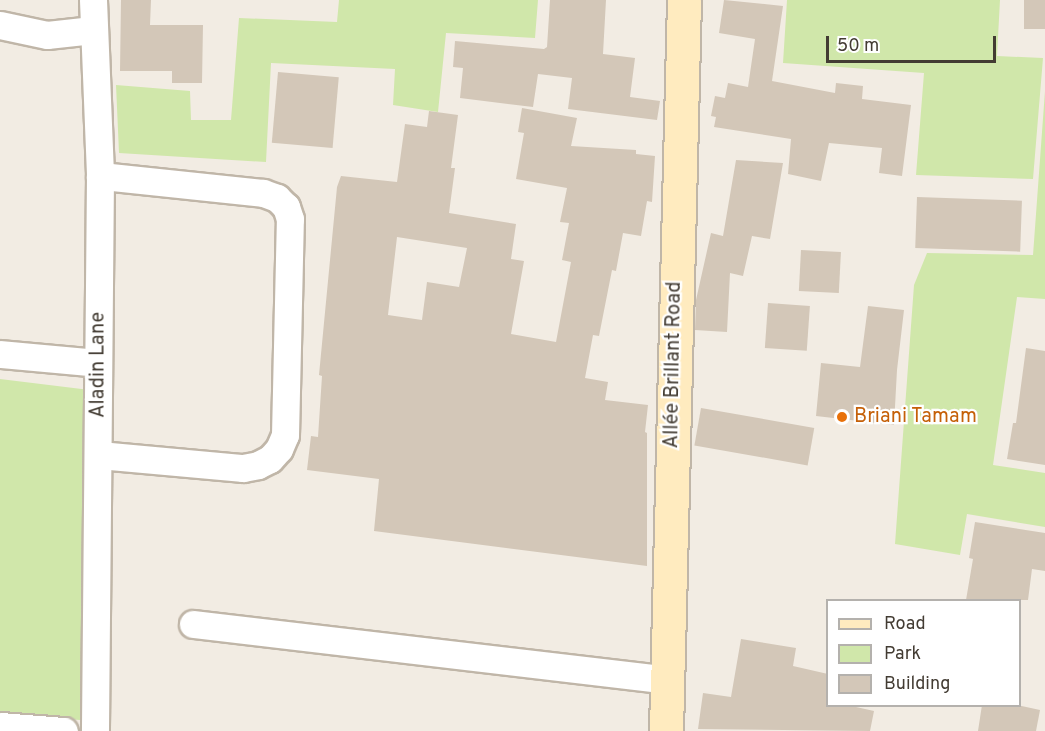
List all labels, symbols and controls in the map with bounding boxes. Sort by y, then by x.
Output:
scale bar [829,24,998,62]
text: 50 m [837,35,879,58]
street label: Allée Brillant Road [661,281,687,449]
street label: Aladin Lane [87,312,111,418]
place label: Briani Tamam [854,405,978,429]
marker: Briani Tamam [835,410,849,424]
legend [826,599,1021,707]
text: Road [884,613,926,636]
text: Park [884,643,921,666]
text: Building [884,673,950,696]

